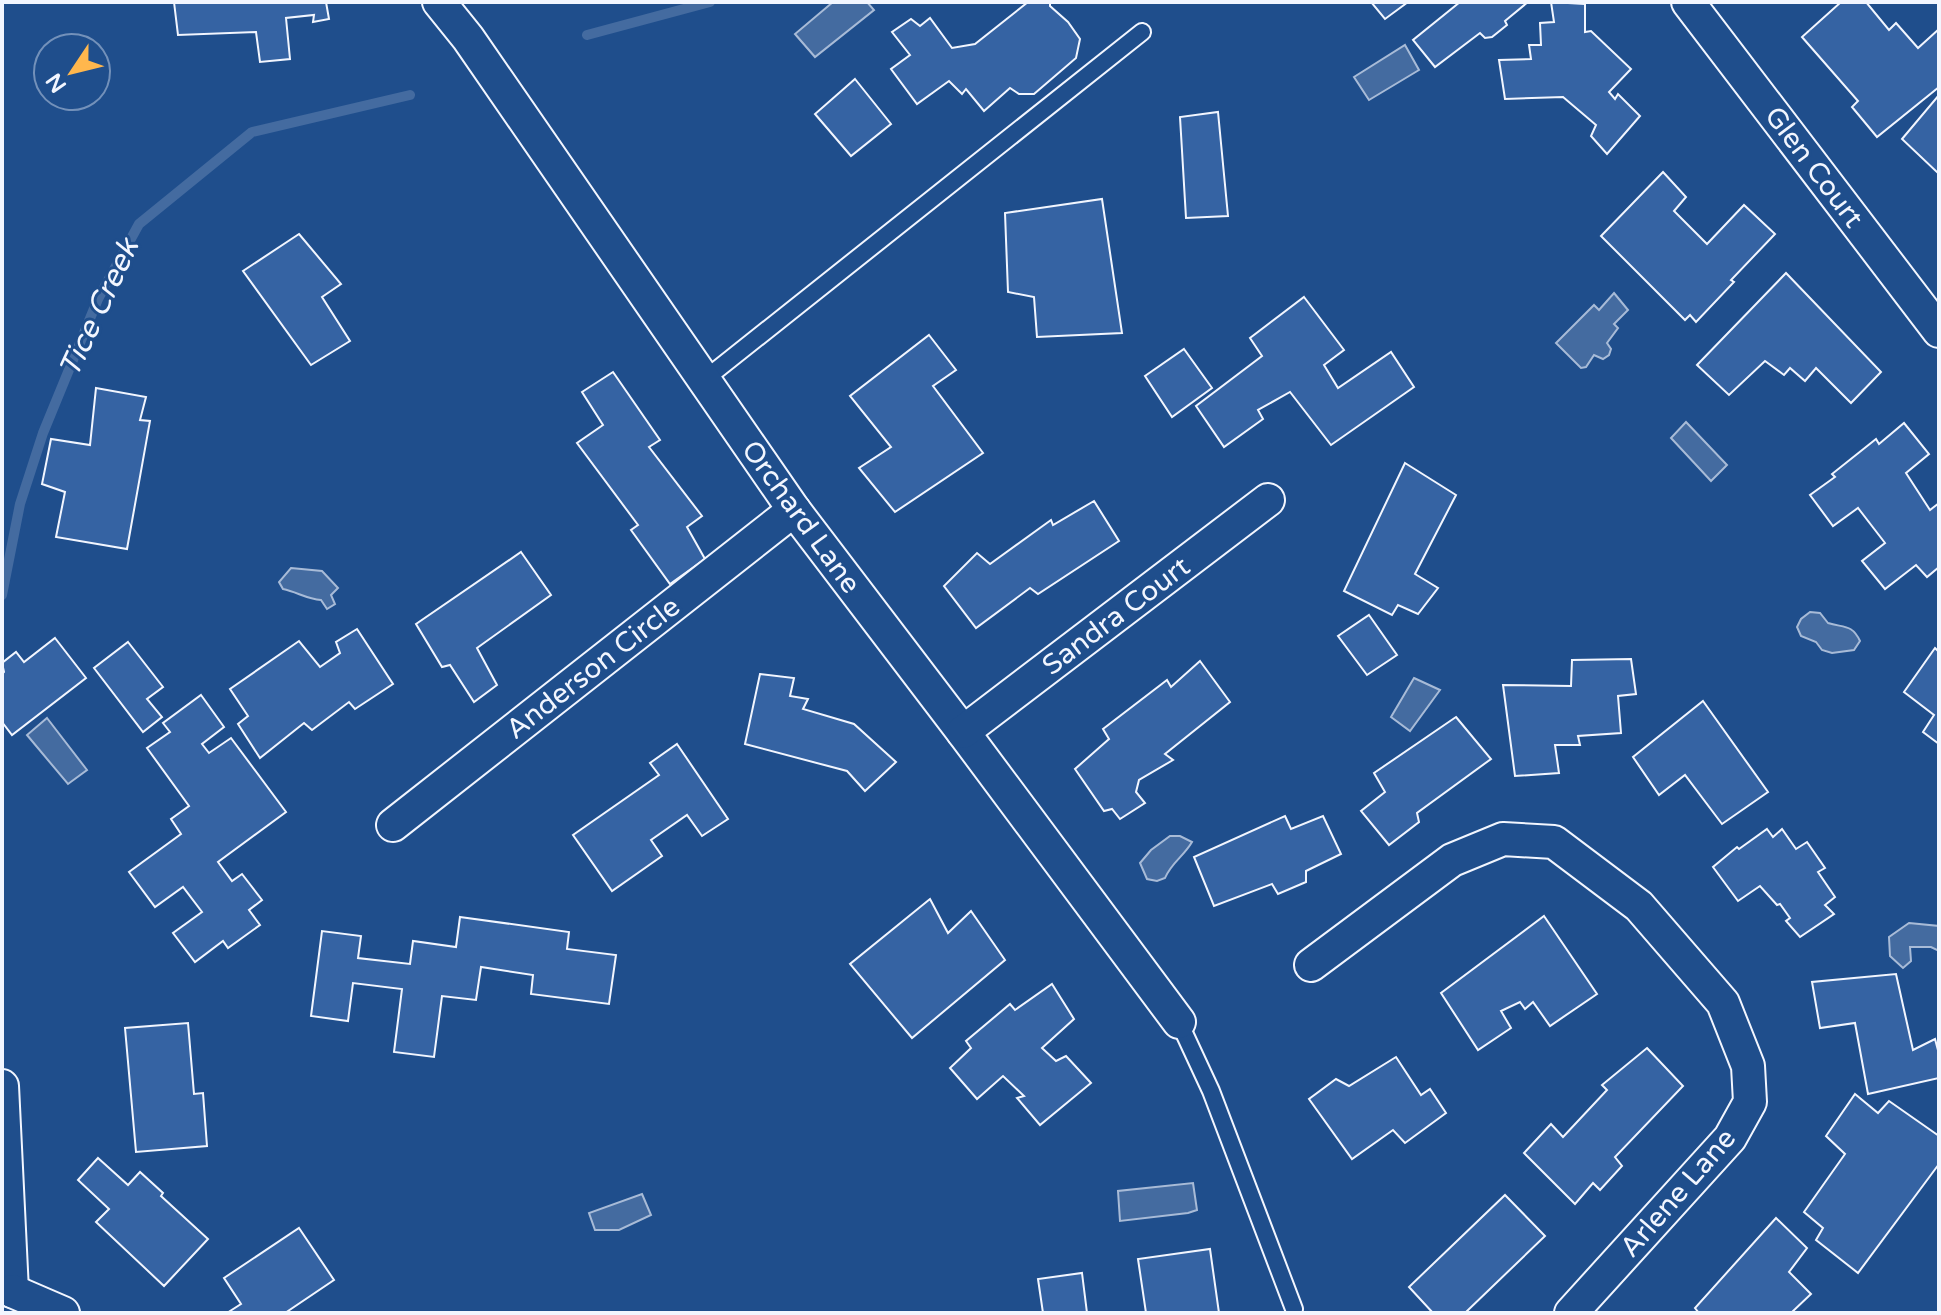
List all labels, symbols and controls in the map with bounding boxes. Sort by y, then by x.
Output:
north arrow [32,32,112,112]
text: N [41,68,72,98]
street label: Glen Court [1757,100,1871,235]
water label: Tice Creek [51,231,148,383]
street label: Orchard Lane [734,434,868,600]
street label: Sandra Court [1036,549,1197,683]
street label: Anderson Circle [499,590,687,746]
street label: Arlene Lane [1613,1122,1743,1264]

